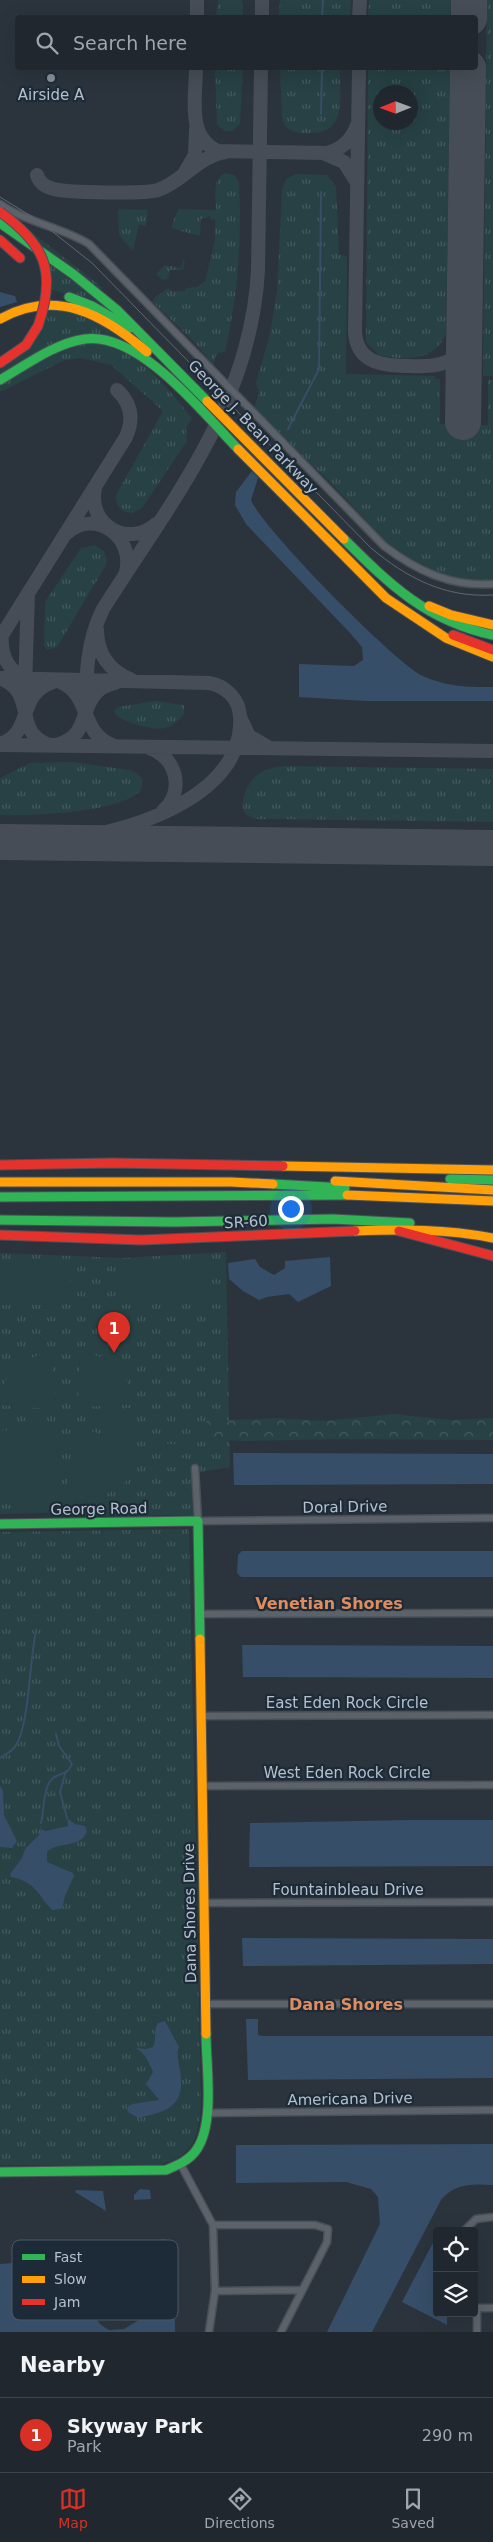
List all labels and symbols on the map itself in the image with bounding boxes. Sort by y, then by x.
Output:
marker: Airside A [45,72,57,84]
north arrow [373,85,418,130]
place label: Airside A [18,86,85,104]
street label: George J. Bean Parkway [184,356,322,498]
your location [278,1196,304,1222]
street label: SR-60 [224,1212,268,1232]
pin: 1 [98,1312,130,1353]
street label: Doral Drive [302,1497,388,1517]
street label: George Road [50,1499,148,1519]
district label: Venetian Shores [255,1594,403,1613]
street label: East Eden Rock Circle [266,1694,428,1712]
street label: West Eden Rock Circle [264,1764,430,1782]
street label: Dana Shores Drive [180,1843,200,1983]
street label: Fountainbleau Drive [272,1881,424,1899]
district label: Dana Shores [289,1995,403,2014]
street label: Americana Drive [287,2089,413,2109]
legend [12,2240,178,2320]
text: Fast [54,2249,83,2265]
text: Slow [54,2271,87,2287]
text: Jam [53,2294,80,2310]

